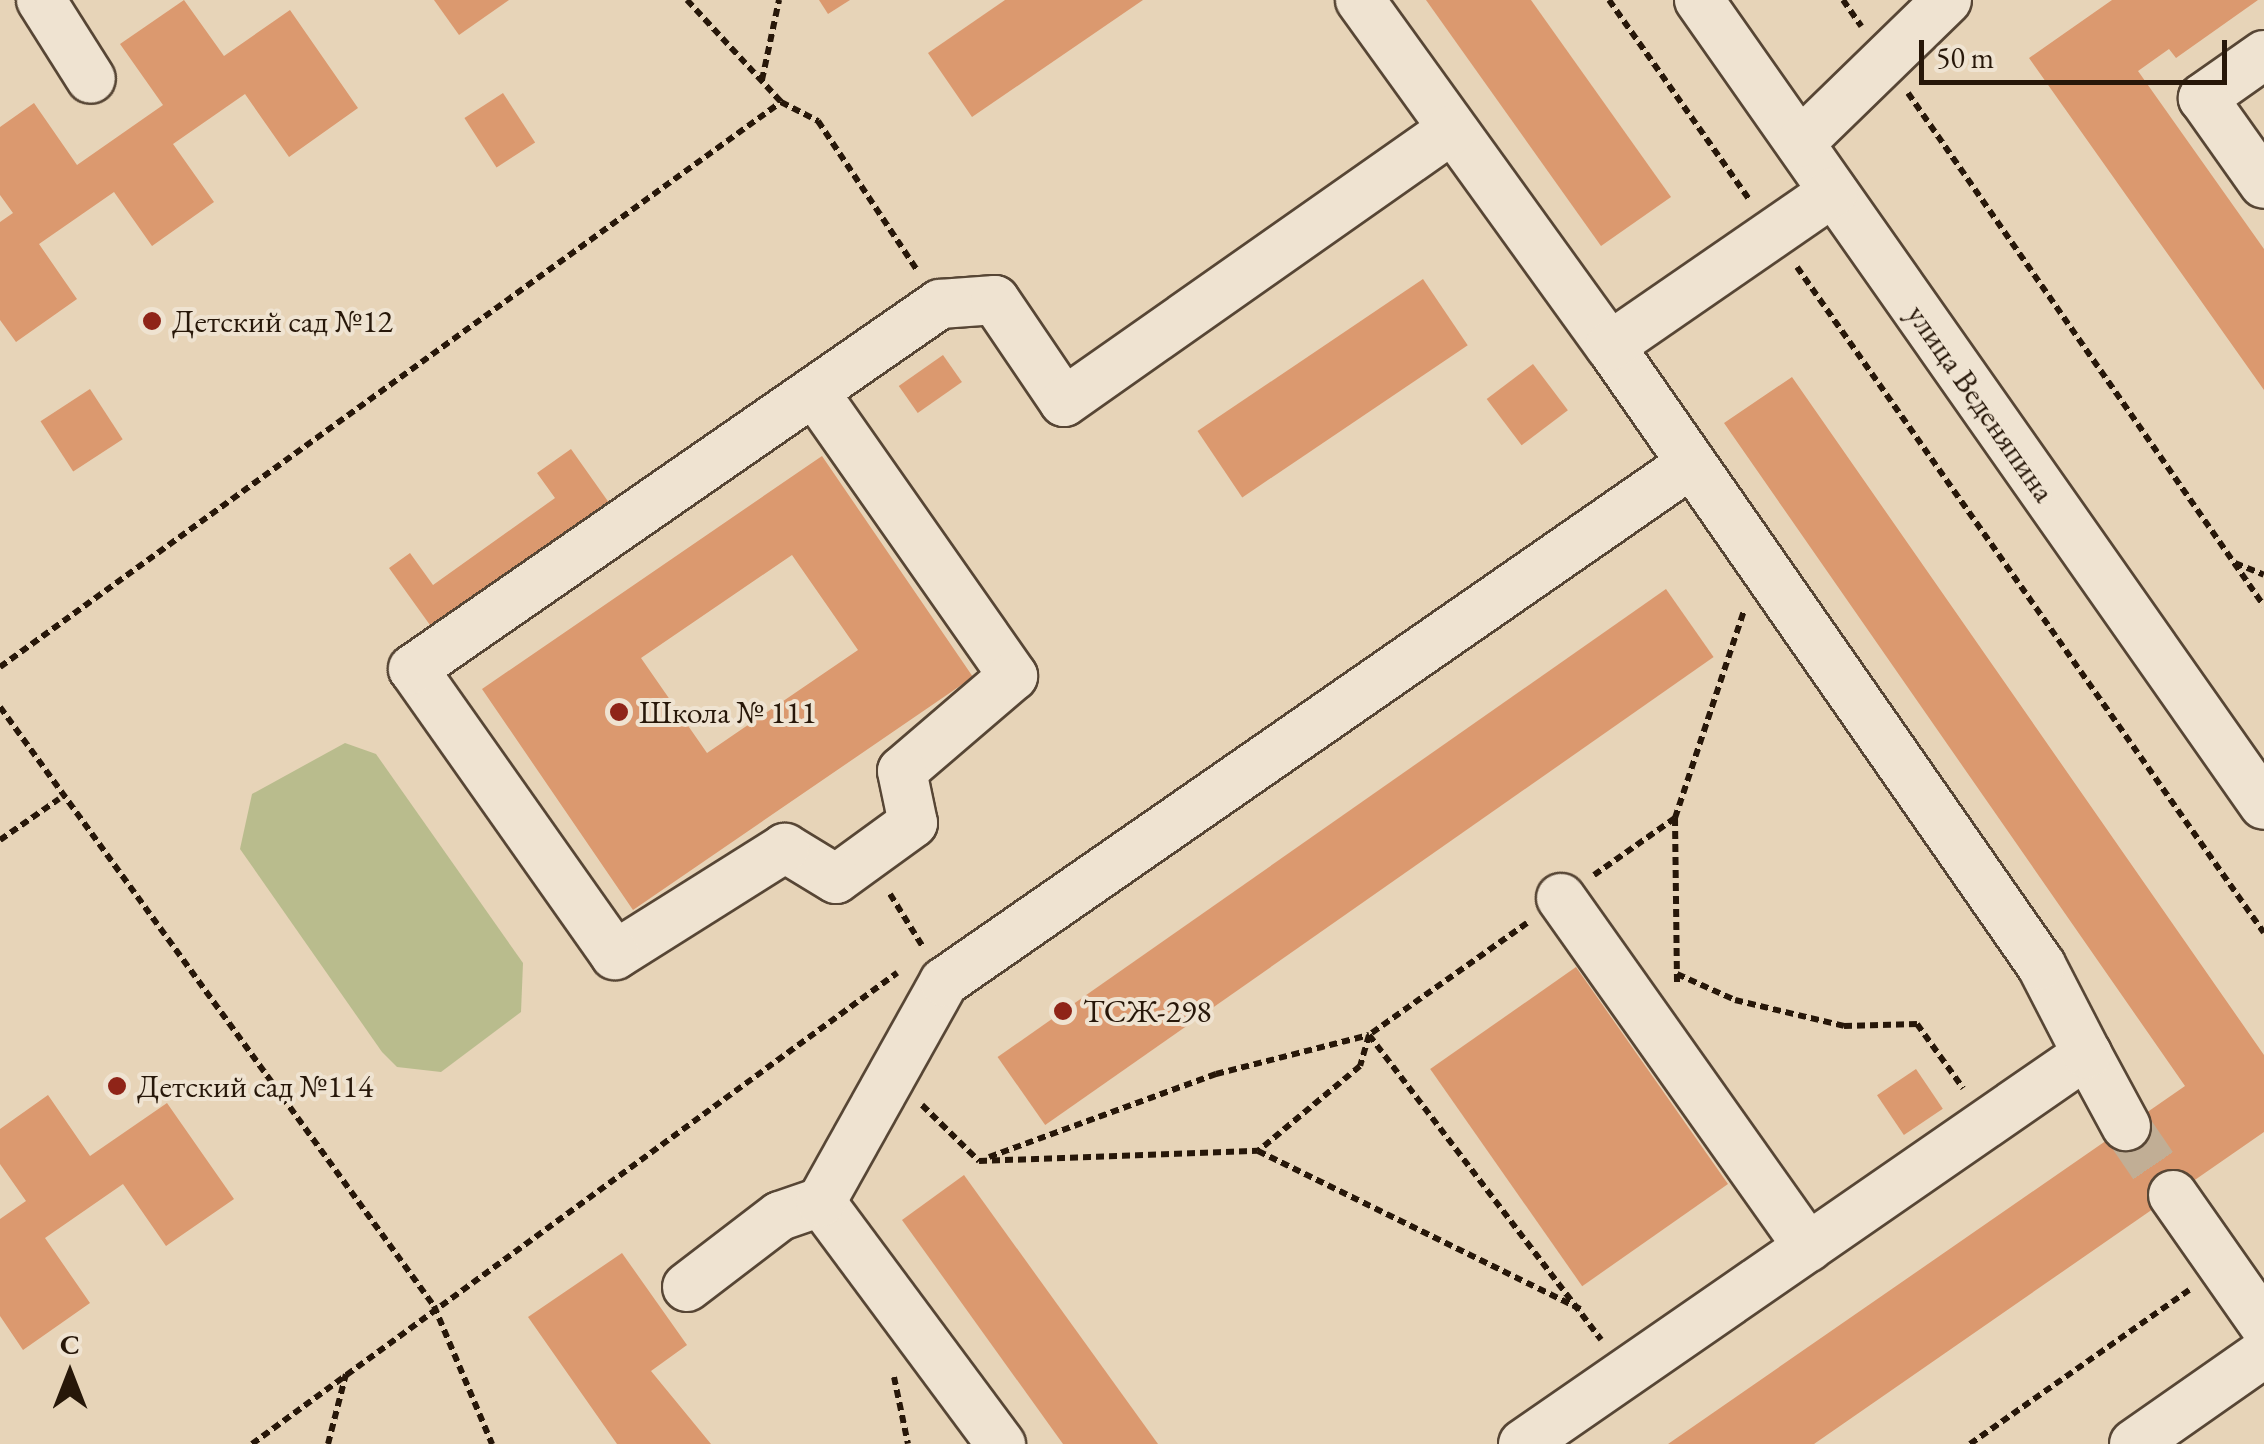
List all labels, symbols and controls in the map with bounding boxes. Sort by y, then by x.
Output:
scale bar [1924,20,2232,82]
text: 50 m [1936,38,1994,77]
street label: улица Веденяпина [1898,297,2064,509]
place label: Детский сад №12 [172,302,393,340]
marker: Детский сад №12 [141,310,163,332]
place label: Школа № 111 [639,693,817,731]
marker: Школа № 111 [608,701,630,723]
place label: ТСЖ-298 [1083,992,1212,1030]
marker: ТСЖ-298 [1052,1000,1074,1022]
place label: Детский сад №114 [137,1067,373,1105]
marker: Детский сад №114 [106,1075,128,1097]
north arrow [20,1324,120,1424]
text: С [60,1326,80,1362]

